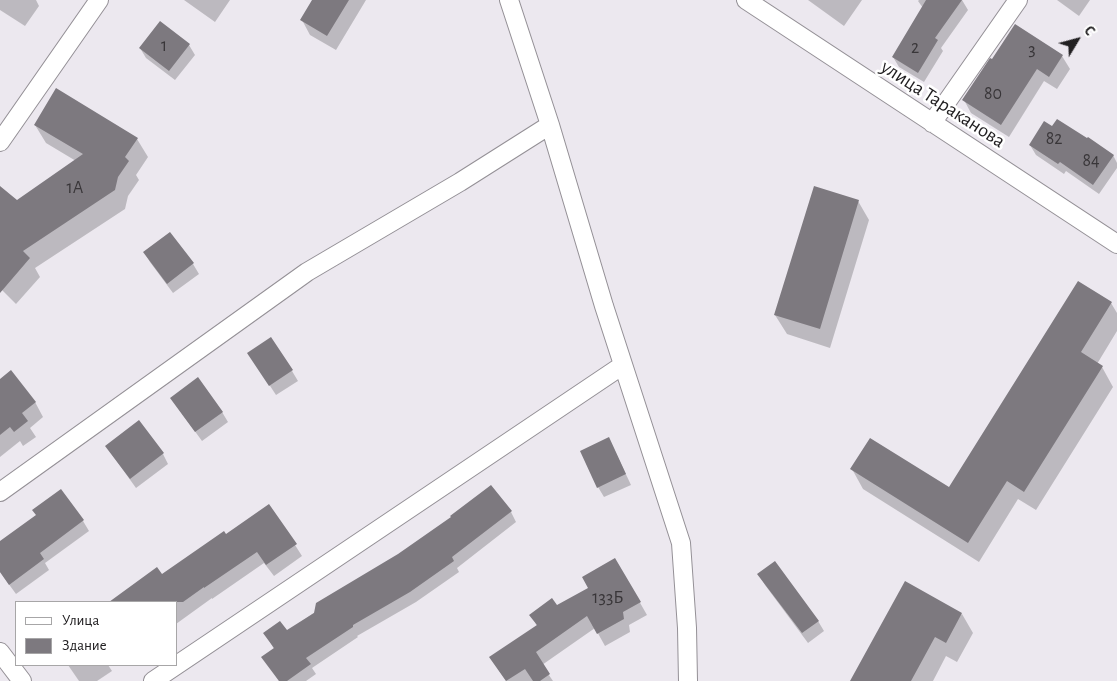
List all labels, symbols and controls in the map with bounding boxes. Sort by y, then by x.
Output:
north arrow [1052,15,1102,65]
text: С [1081,24,1097,38]
house number: 1 [161,35,167,57]
house number: 2 [911,37,919,59]
house number: 3 [1028,39,1036,61]
street label: улица Тараканова [876,55,1010,153]
house number: 80 [984,83,1002,105]
house number: 82 [1046,128,1062,150]
house number: 84 [1082,150,1100,172]
house number: 1А [67,177,83,199]
house number: 133Б [592,587,624,609]
legend [15,601,178,666]
text: Улица [62,613,99,628]
text: Здание [62,638,107,653]

